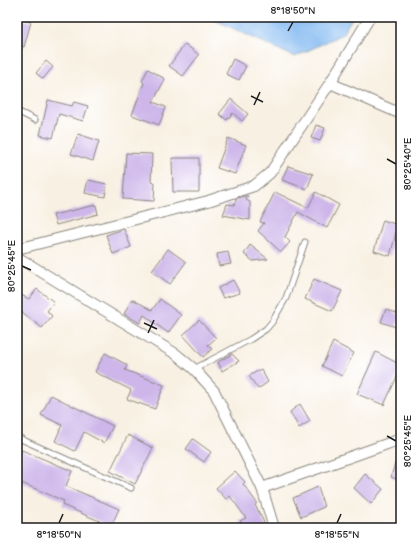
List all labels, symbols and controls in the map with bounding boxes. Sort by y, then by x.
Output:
text: 8°18'50"N [270,5,316,17]
text: 80°25'40"E [402,137,414,190]
text: 80°25'45"E [6,239,18,292]
text: 80°25'45"E [402,414,414,467]
text: 8°18'50"N [36,529,82,541]
text: 8°18'55"N [314,529,360,541]

